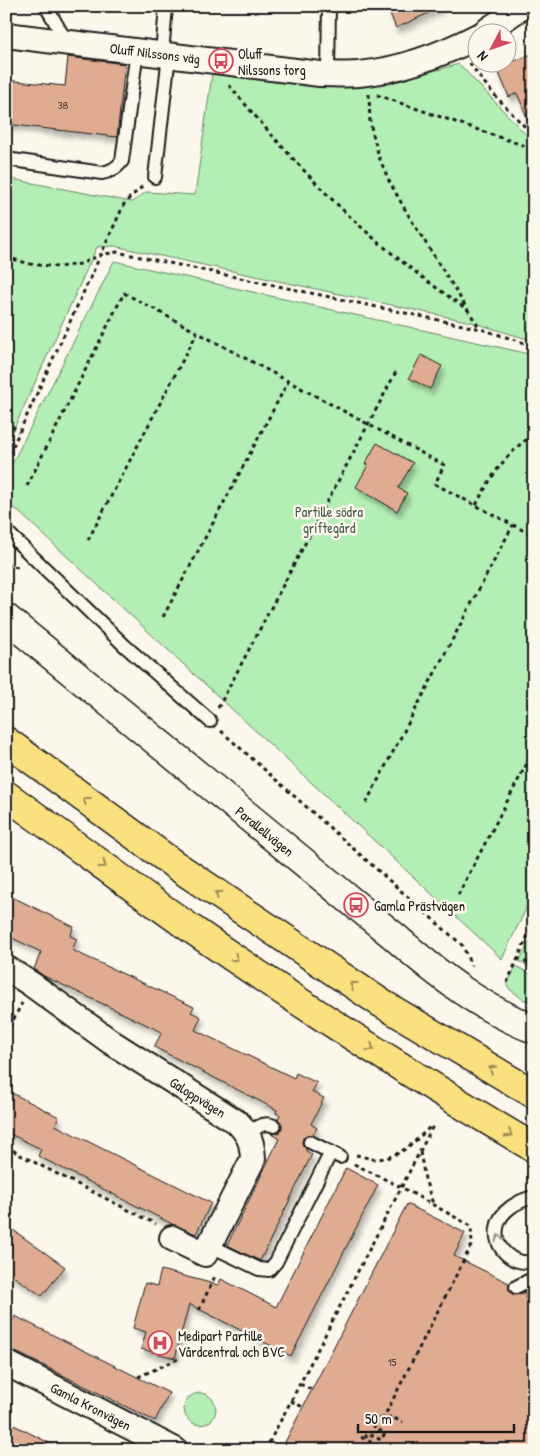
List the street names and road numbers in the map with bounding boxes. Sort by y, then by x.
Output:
street label: Oluff Nilssons väg [109,38,201,69]
street label: Parallellvägen [231,802,298,861]
street label: Galoppvägen [166,1072,230,1123]
street label: Gamla Kronvägen [47,1378,135,1435]

